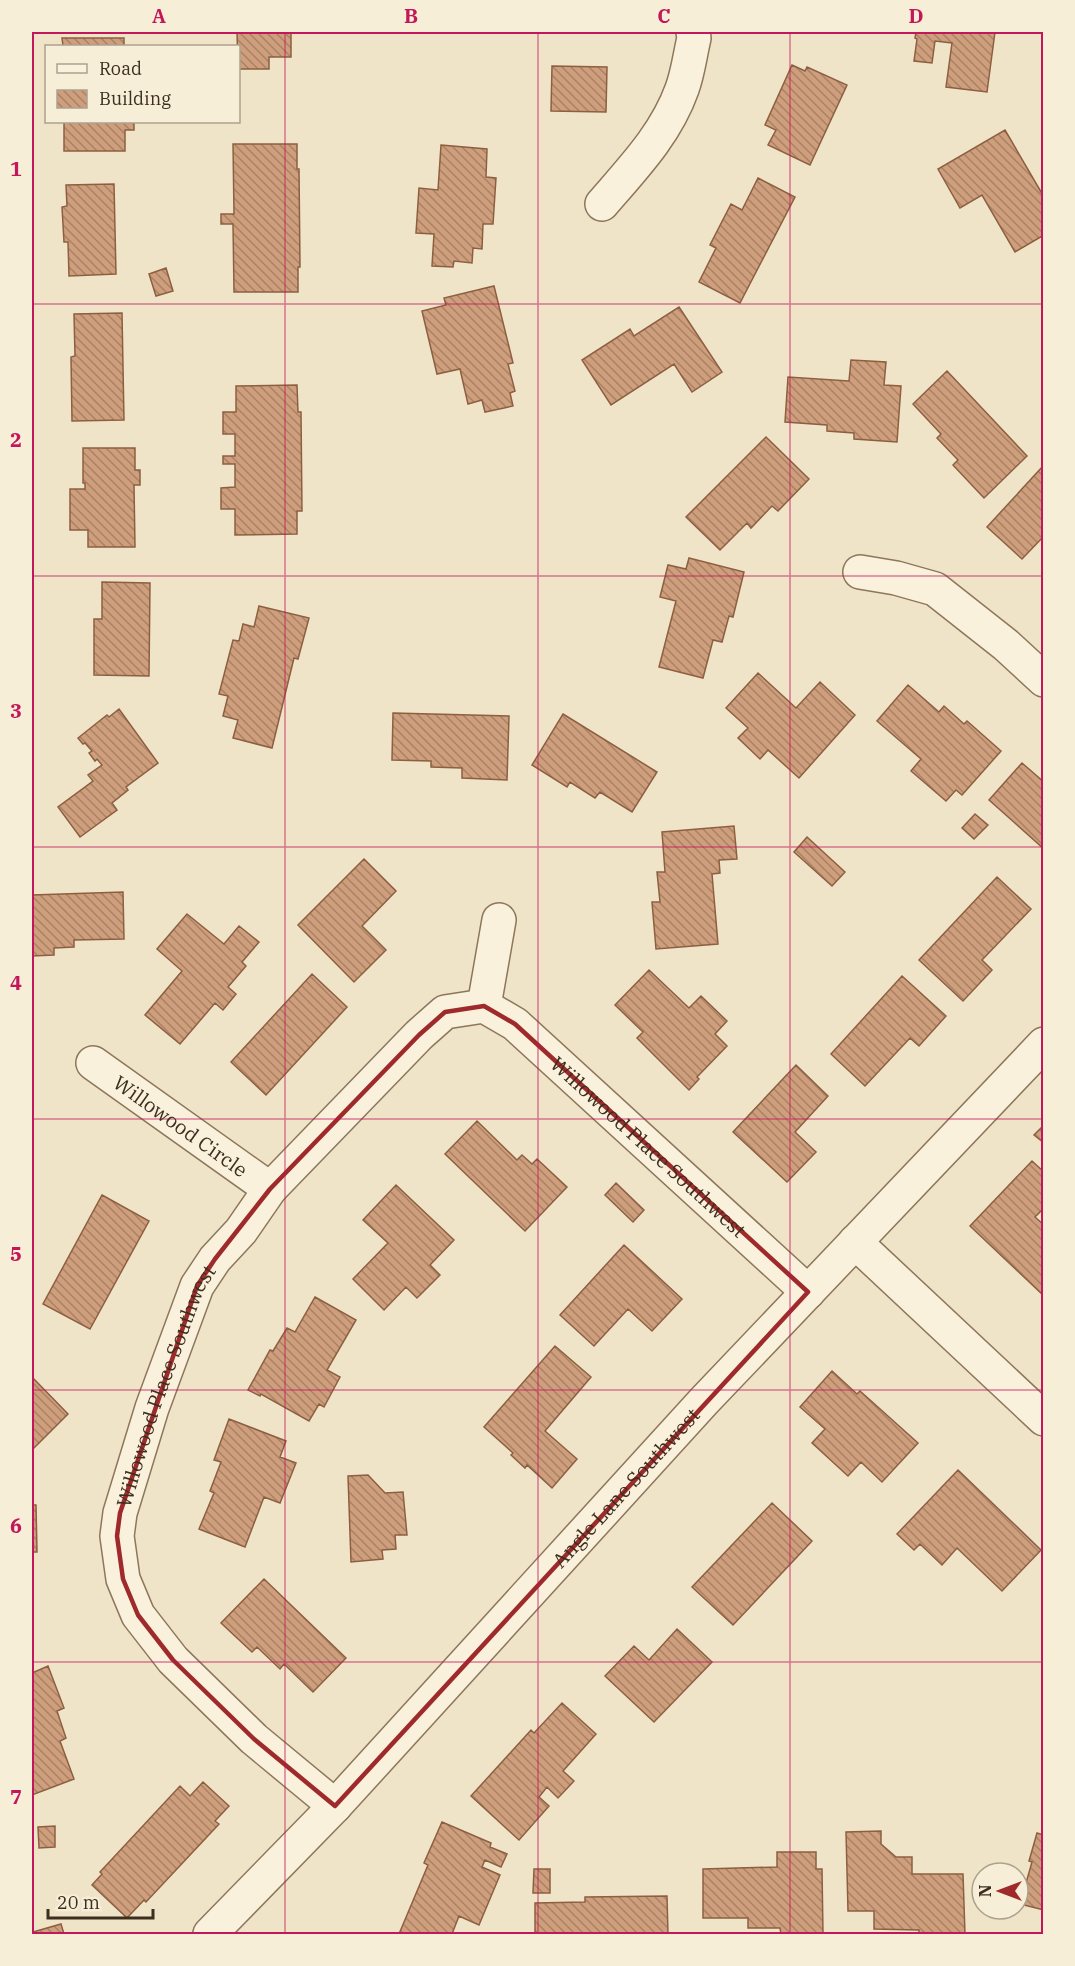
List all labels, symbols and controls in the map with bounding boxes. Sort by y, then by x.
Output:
text: A [152,2,166,29]
text: B [404,2,418,29]
text: C [657,2,671,29]
text: D [908,2,924,29]
legend [45,45,240,123]
text: Road [99,57,142,80]
text: Building [99,87,171,110]
text: 1 [10,155,22,182]
text: 2 [10,426,22,453]
text: 3 [10,697,22,724]
text: 4 [10,969,22,996]
street label: Willowood Place Southwest [545,1050,752,1243]
street label: Willowood Circle [108,1069,254,1183]
text: 5 [10,1240,22,1267]
street label: Willowood Place Southwest [109,1259,221,1510]
street label: Angle Lane Southwest [546,1402,705,1573]
text: 6 [10,1512,22,1539]
text: 7 [10,1783,22,1810]
north arrow [970,1861,1030,1921]
scale bar [48,1882,153,1920]
text: N [975,1885,995,1897]
text: 20 m [57,1891,100,1914]

